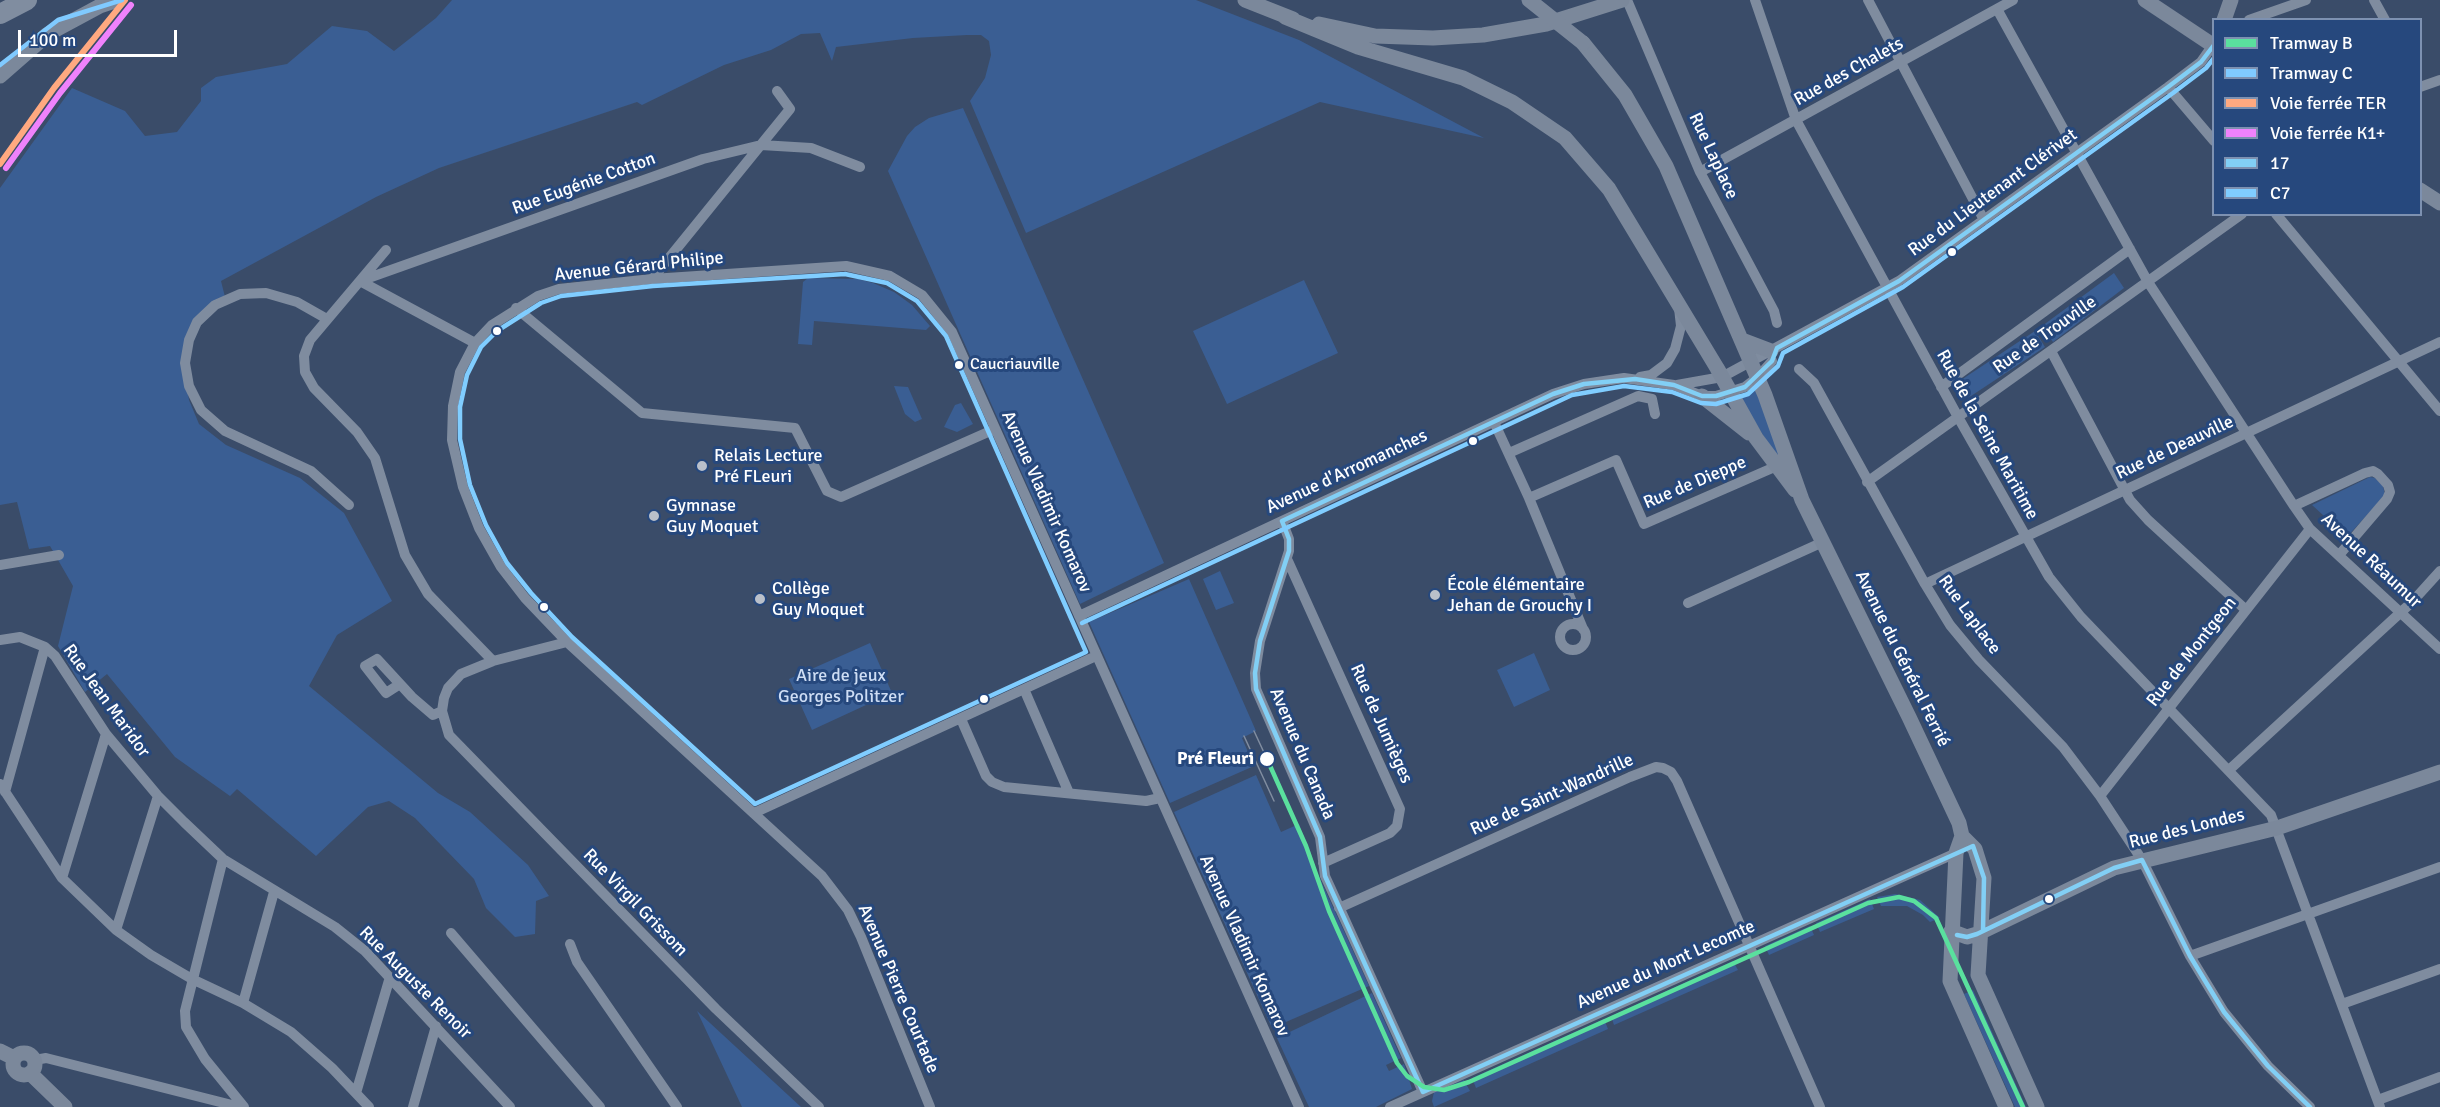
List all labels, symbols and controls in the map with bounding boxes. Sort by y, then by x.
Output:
scale bar [21,18,180,56]
legend [2212,18,2422,216]
text: 100 m [29,29,76,51]
text: Tramway B [2270,32,2353,54]
street label: Rue des Chalets [1791,33,1907,111]
text: Tramway C [2270,62,2353,84]
text: Voie ferrée TER [2270,92,2386,114]
street label: Rue Laplace [1684,109,1742,203]
text: Voie ferrée K1+ [2270,122,2386,144]
street label: Rue du Lieutenant Clérivet [1904,124,2082,262]
street label: Rue Eugénie Cotton [509,148,659,220]
text: 17 [2270,152,2289,174]
text: C7 [2270,182,2291,204]
unlabelled marker [1946,246,1958,258]
street label: Avenue Gérard Philipe [553,247,725,287]
street label: Rue de Trouville [1989,291,2101,379]
unlabelled marker [491,325,503,337]
street label: Rue de la Seine Maritime [1931,346,2043,524]
place label: Caucriauville [970,355,1060,375]
marker: Caucriauville [953,359,965,371]
street label: Avenue Vladimir Komarov [996,408,1096,596]
street label: Rue de Deauville [2113,411,2237,485]
street label: Avenue d'Arromanches [1263,425,1431,519]
unlabelled marker [1467,435,1479,447]
place label: Relais Lecture Pré FLeuri [714,445,823,488]
street label: Rue de Dieppe [1640,452,1750,514]
marker: Relais Lecture Pré FLeuri [695,459,709,473]
place label: Gymnase Guy Moquet [666,495,758,538]
marker: Gymnase Guy Moquet [647,509,661,523]
street label: Avenue Réaumur [2316,509,2426,613]
street label: Avenue du Général Ferrié [1850,567,1954,751]
street label: Rue Laplace [1933,571,2005,659]
place label: École élémentaire Jehan de Grouchy I [1447,574,1592,616]
place label: Collège Guy Moquet [772,578,864,620]
marker: École élémentaire Jehan de Grouchy I [1428,588,1442,602]
marker: Collège Guy Moquet [753,592,767,606]
street label: Rue de Montgeon [2142,593,2242,711]
unlabelled marker [538,601,550,613]
street label: Rue Jean Maridor [58,640,154,762]
street label: Rue de Jumièges [1345,661,1417,787]
park label: Aire de jeux Georges Politzer [778,665,904,708]
street label: Avenue du Canada [1265,685,1339,823]
unlabelled marker [978,693,990,705]
place label: Pré Fleuri [1177,748,1254,770]
street label: Rue de Saint-Wandrille [1467,749,1637,841]
marker: Pré Fleuri [1258,750,1276,768]
street label: Rue des Londes [2127,804,2247,854]
street label: Rue Virgil Grissom [578,845,692,961]
street label: Avenue Vladimir Komarov [1194,852,1294,1040]
unlabelled marker [2043,893,2055,905]
street label: Avenue Pierre Courtade [853,901,943,1077]
street label: Avenue du Mont Lecomte [1574,916,1758,1014]
street label: Rue Auguste Renoir [354,922,476,1044]

